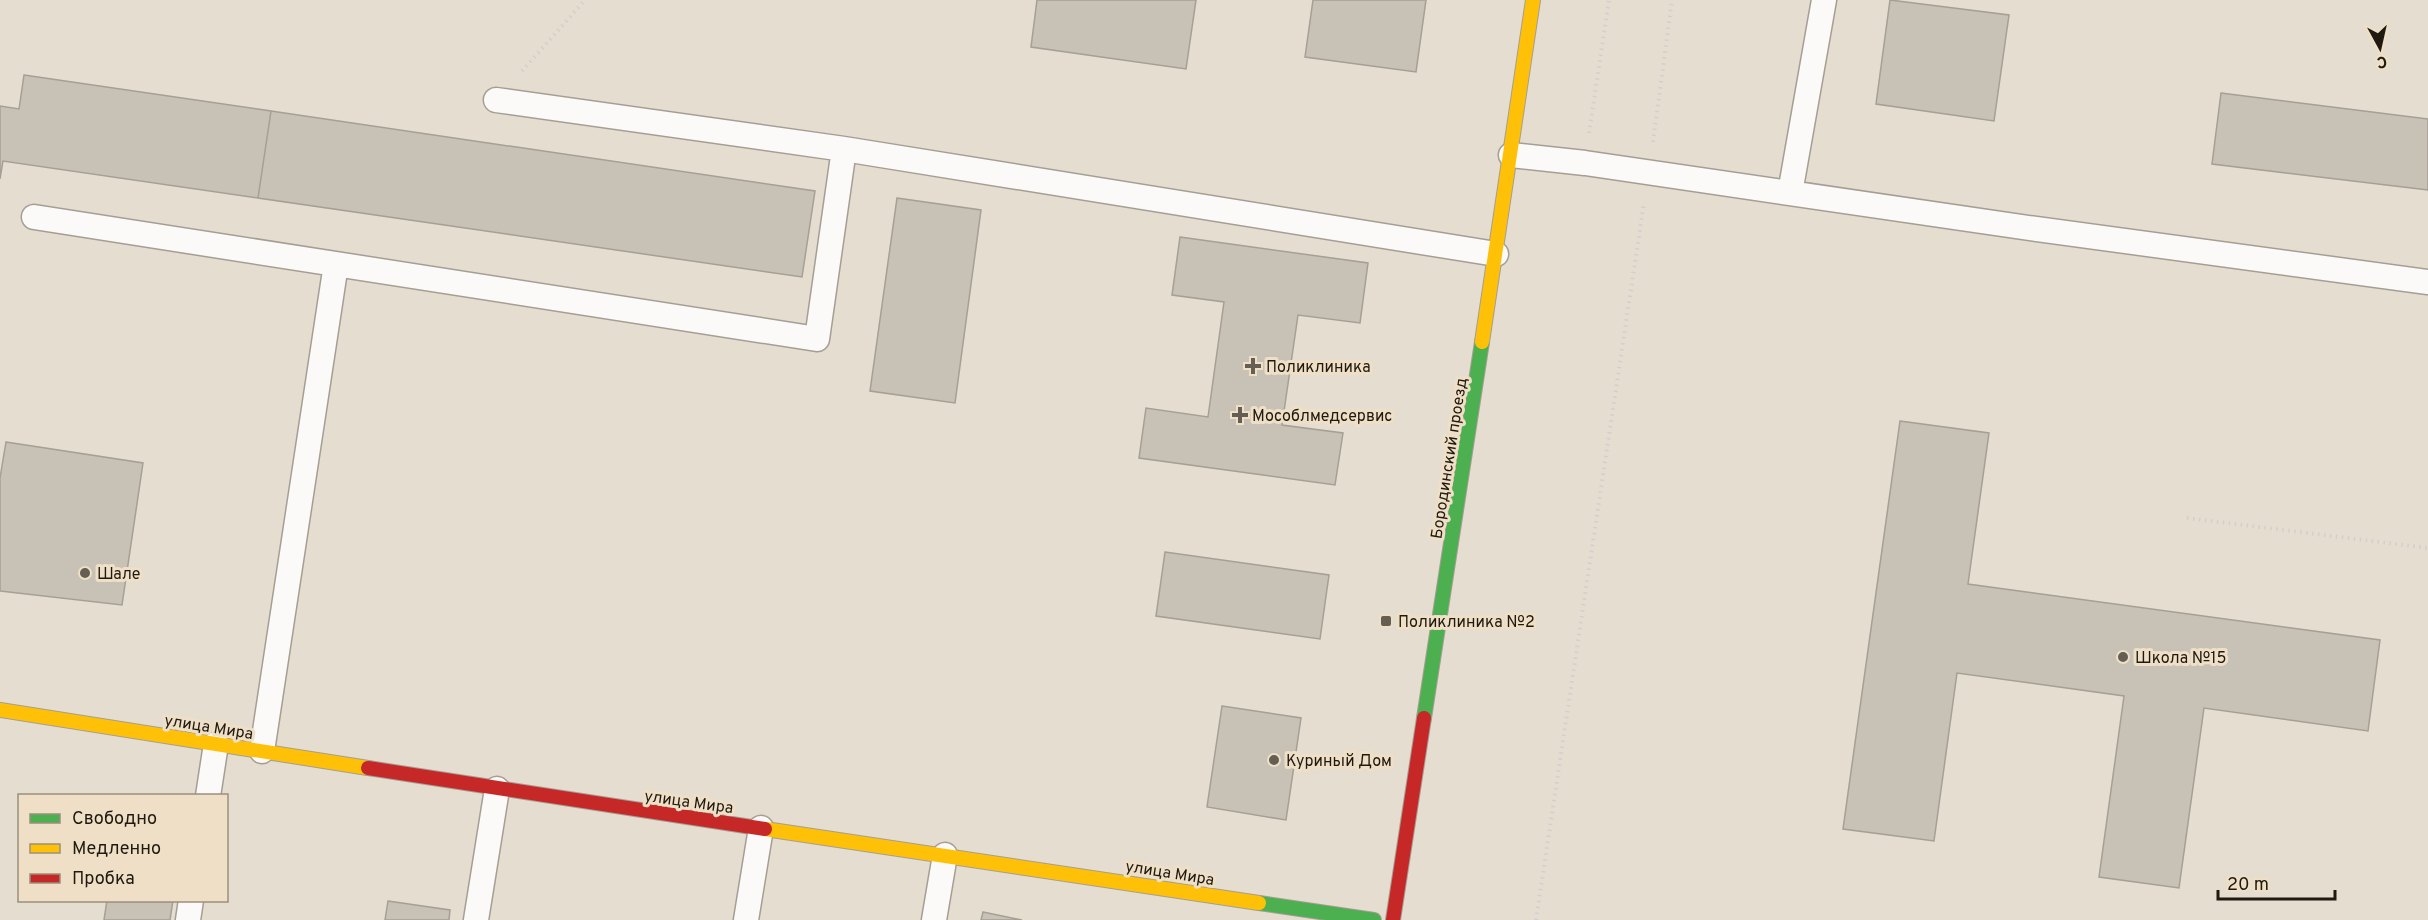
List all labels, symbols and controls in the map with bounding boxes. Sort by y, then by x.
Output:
north arrow [2350,18,2410,78]
text: С [2375,50,2388,71]
marker: Поликлиника [1244,357,1262,375]
place label: Поликлиника [1266,358,1371,378]
street label: Бородинский проезд [1427,376,1473,540]
place label: Мособлмедсервис [1252,407,1392,427]
marker: Мособлмедсервис [1233,408,1247,422]
place label: Шале [97,565,140,585]
marker: Шале [78,566,92,580]
place label: Поликлиника №2 [1398,613,1535,633]
marker: Поликлиника №2 [1379,614,1393,628]
place label: Школа №15 [2135,649,2226,669]
marker: Школа №15 [2116,650,2130,664]
street label: улица Мира [163,711,255,745]
place label: Куриный Дом [1286,752,1392,772]
marker: Куриный Дом [1267,753,1281,767]
street label: улица Мира [643,787,735,819]
legend [18,794,228,902]
text: Свободно [72,808,157,831]
text: Медленно [72,838,161,861]
street label: улица Мира [1124,857,1216,891]
scale bar [2218,863,2335,901]
text: Пробка [72,868,135,891]
text: 20 m [2227,874,2269,897]

